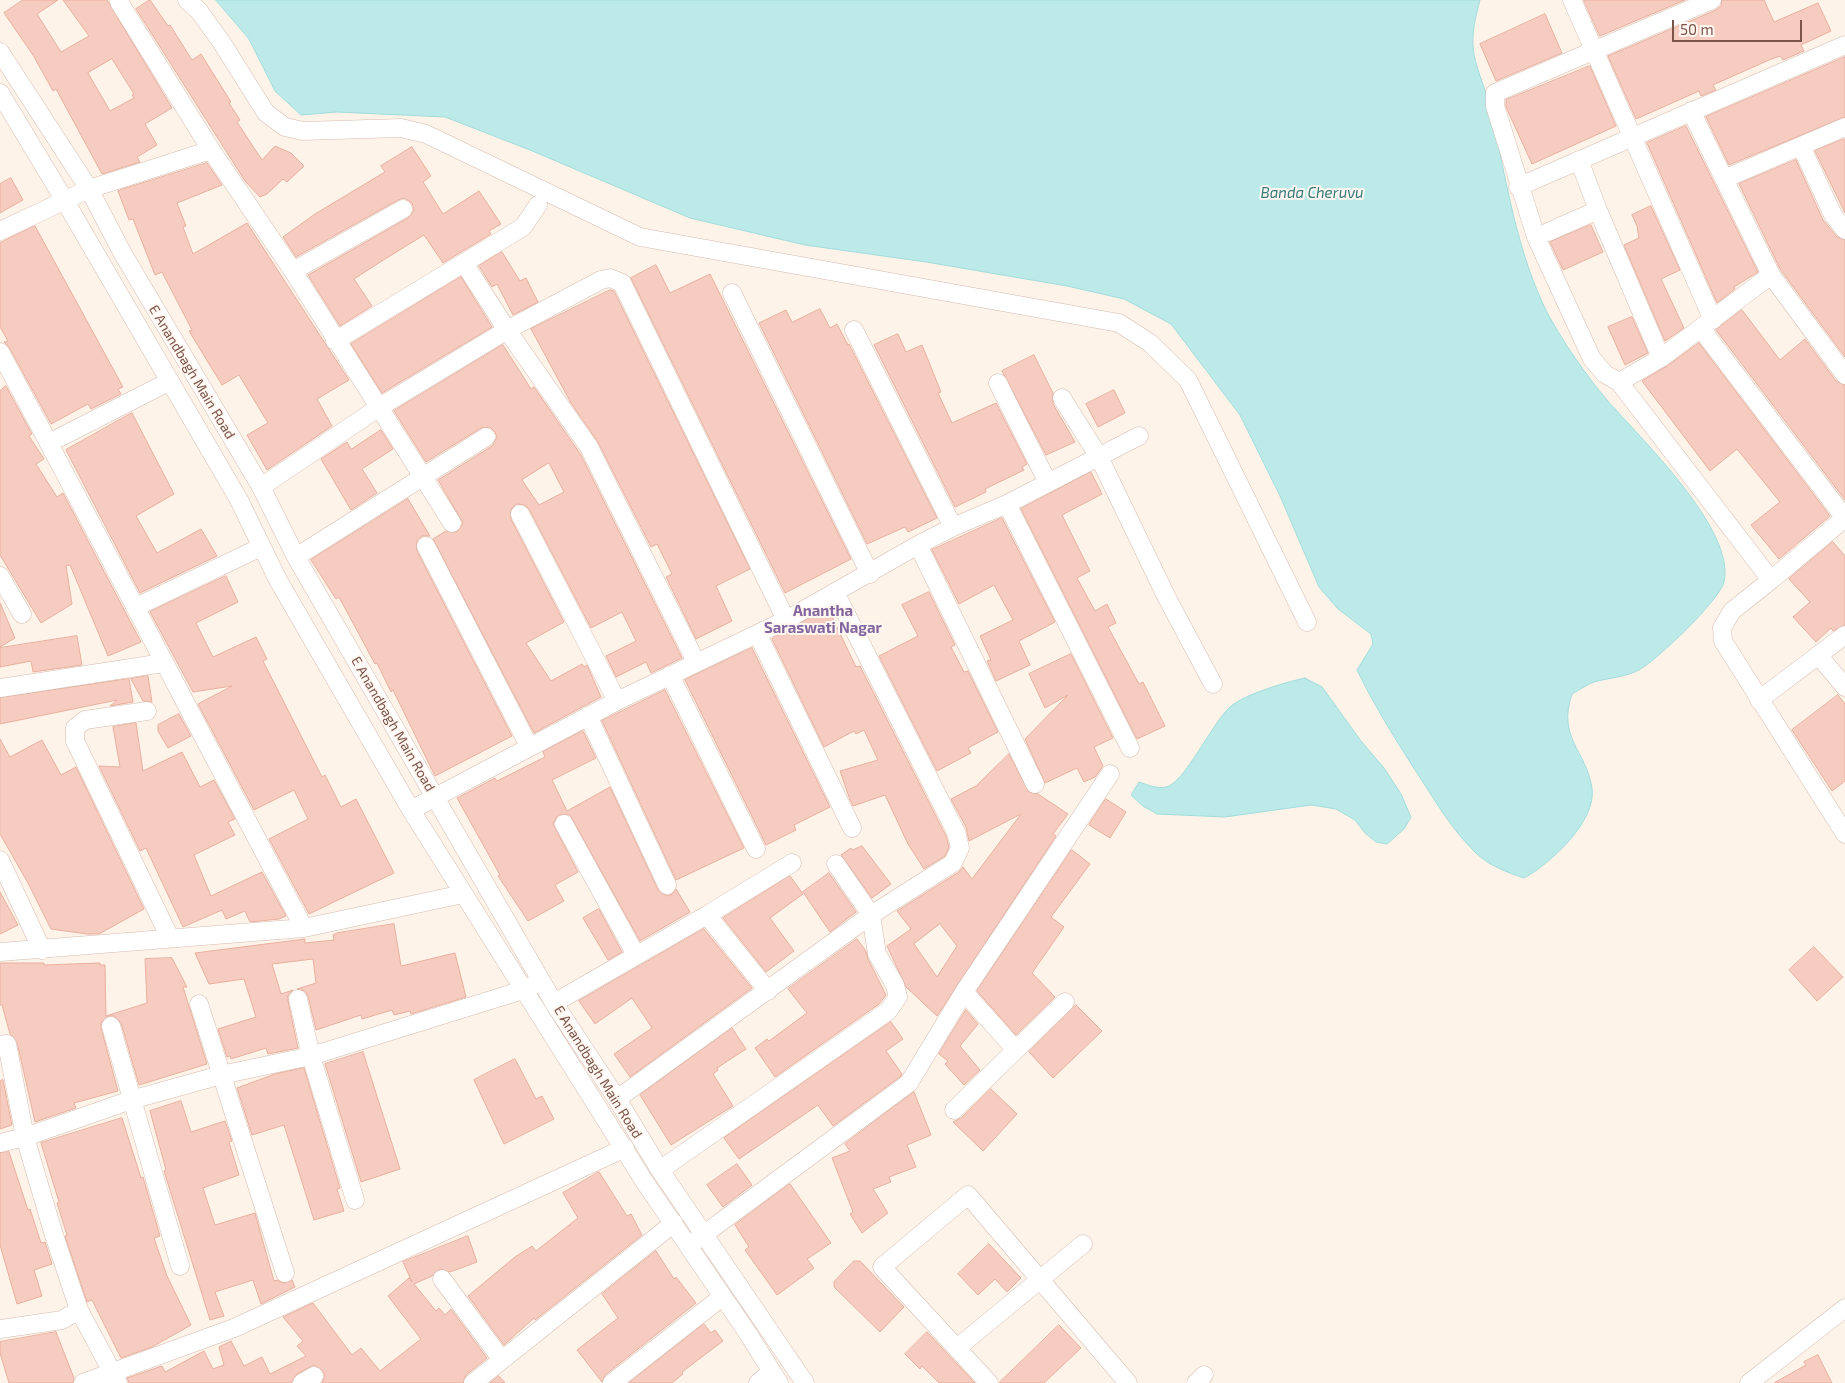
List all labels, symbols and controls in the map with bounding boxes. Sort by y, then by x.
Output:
scale bar [1675,10,1805,42]
text: 50 m [1680,20,1714,38]
water label: Banda Cheruvu [1260,184,1364,202]
street label: E Anandbagh Main Road [145,302,239,442]
district label: Anantha Saraswati Nagar [764,602,882,637]
street label: E Anandbagh Main Road [347,653,439,795]
street label: E Anandbagh Main Road [550,1003,646,1141]

